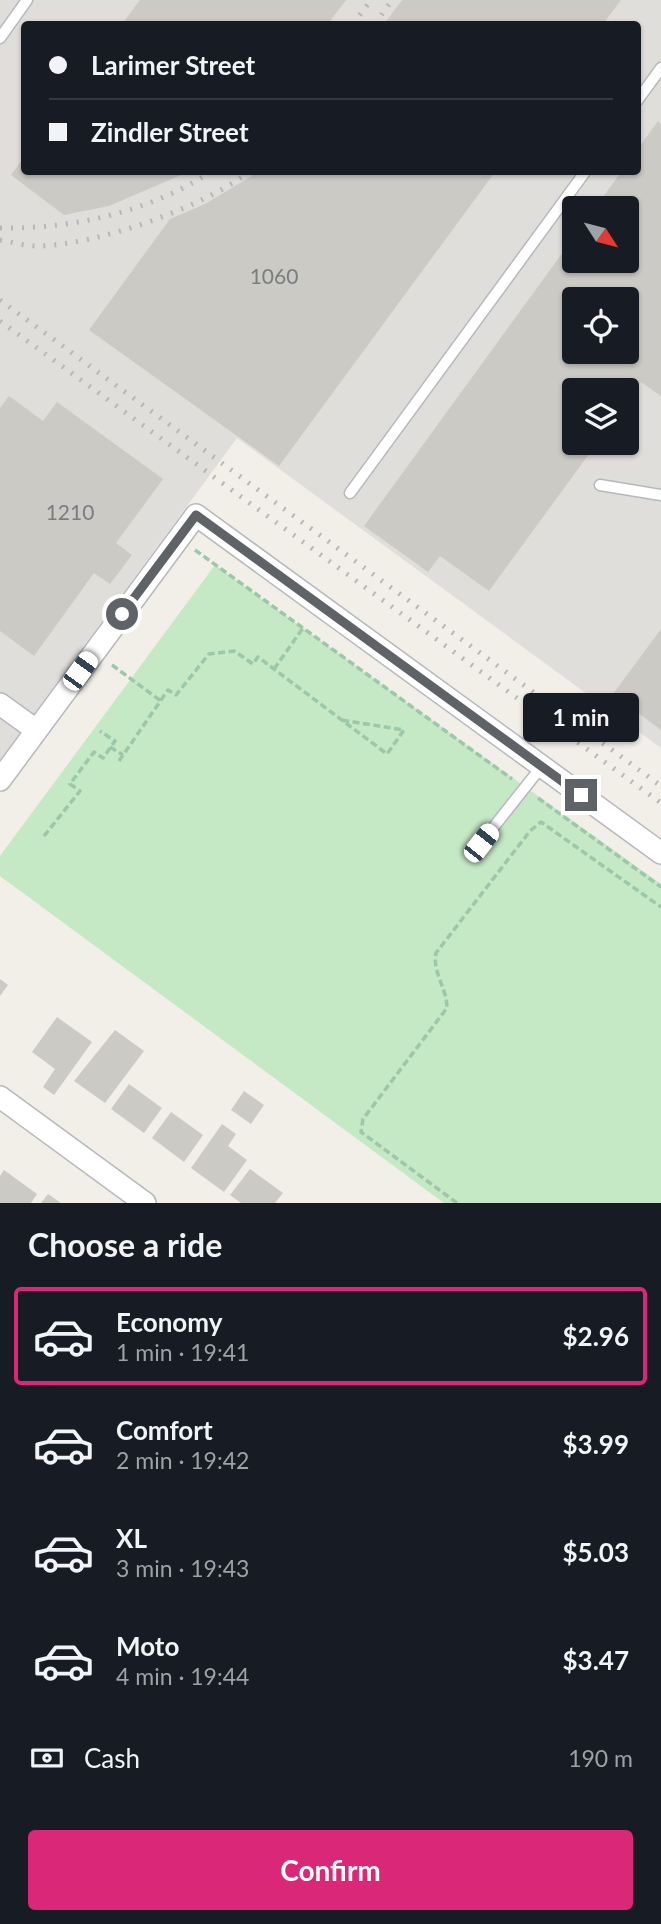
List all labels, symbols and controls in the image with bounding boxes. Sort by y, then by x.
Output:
text: Larimer Street [91,49,255,81]
text: Zindler Street [91,116,249,148]
north arrow [562,196,639,273]
map controls [562,196,639,455]
house number: 1060 [250,263,298,288]
button: locate [562,287,639,364]
button: layers [562,378,639,455]
house number: 1210 [46,499,94,524]
route start [106,598,138,630]
car [60,648,101,694]
callout: 1 min [523,694,639,742]
text: 1 min [552,703,610,731]
route end [565,779,597,811]
car [460,820,503,866]
text: Choose a ride [28,1225,222,1264]
icon: car [32,1305,95,1368]
text: Economy [116,1306,222,1338]
text: $2.96 [563,1320,629,1352]
text: 1 min · 19:41 [116,1338,249,1366]
icon: car [32,1413,95,1476]
text: Comfort [116,1414,213,1446]
text: $3.99 [563,1428,629,1460]
text: 2 min · 19:42 [116,1446,249,1474]
icon: car [32,1521,95,1584]
text: XL [116,1522,147,1554]
text: $5.03 [563,1536,629,1568]
text: 3 min · 19:43 [116,1554,249,1582]
icon: car [32,1629,95,1692]
text: Moto [116,1630,179,1662]
text: $3.47 [563,1644,629,1676]
text: 4 min · 19:44 [116,1662,249,1690]
icon: cash [28,1739,66,1777]
text: Cash [84,1742,140,1774]
text: 190 m [568,1744,633,1772]
button: Confirm [28,1830,633,1910]

